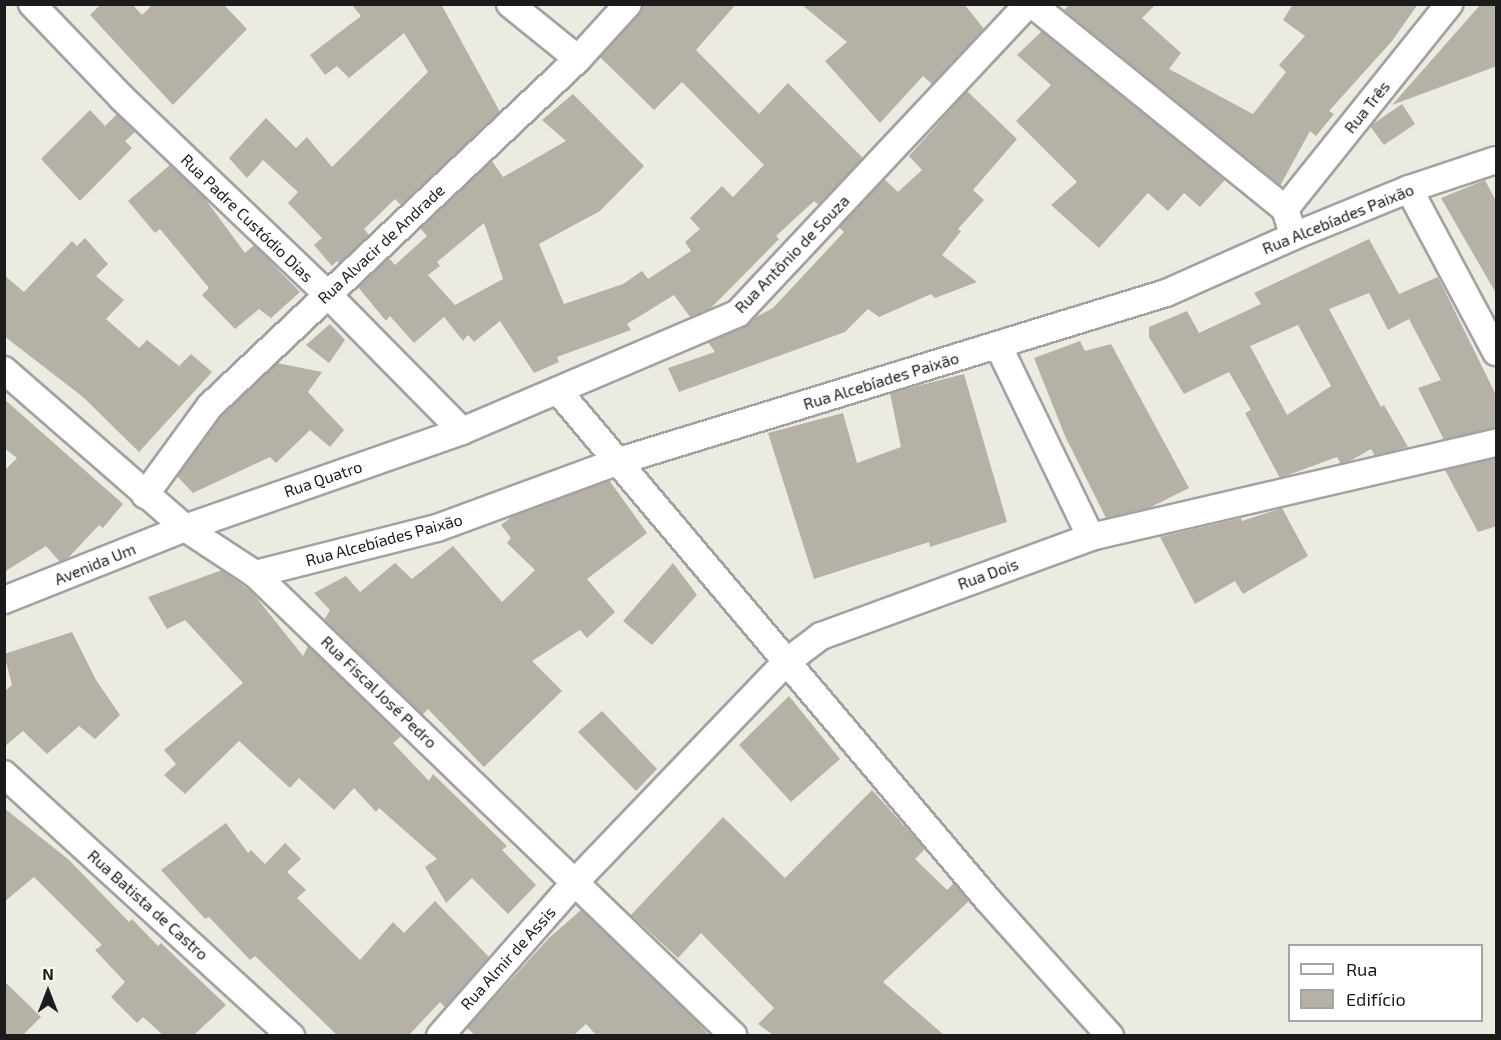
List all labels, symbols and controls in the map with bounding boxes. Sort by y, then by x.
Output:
street label: Rua Três [1340,77,1394,137]
street label: Rua Padre Custódio Dias [177,150,317,286]
street label: Rua Alvacir de Andrade [313,180,449,308]
street label: Rua Alcebíades Paixão [1259,180,1417,258]
street label: Rua Antônio de Souza [731,191,853,317]
street label: Rua Alcebíades Paixão [801,348,961,414]
street label: Rua Quatro [281,457,365,501]
street label: Rua Alcebíades Paixão [303,510,465,570]
street label: Avenida Um [52,539,138,589]
street label: Rua Dois [955,554,1021,594]
street label: Rua Fiscal José Pedro [317,632,441,752]
street label: Rua Batista de Castro [84,846,212,964]
street label: Rua Almir de Assis [456,902,560,1014]
legend [1288,944,1483,1022]
text: Rua [1346,958,1377,980]
north arrow [18,962,78,1022]
text: N [42,964,54,983]
text: Edifício [1346,988,1406,1010]

